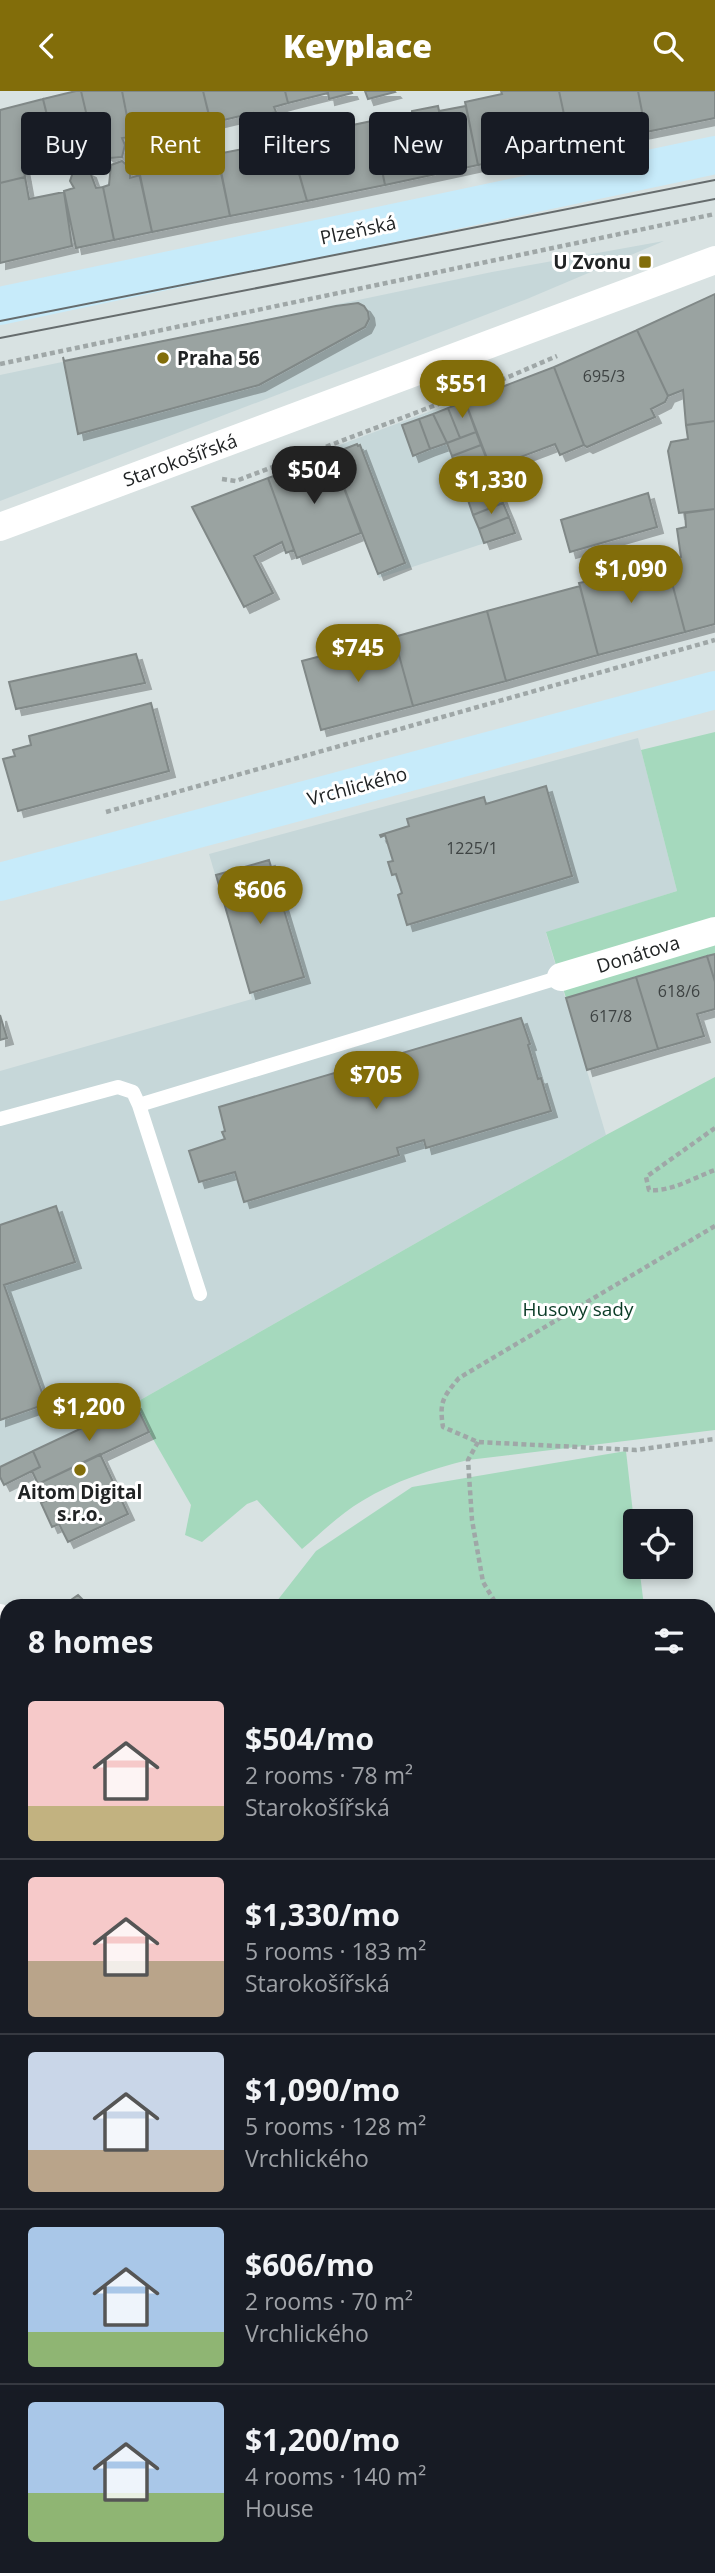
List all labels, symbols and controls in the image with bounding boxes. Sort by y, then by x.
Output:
text: Keyplace [283,24,432,67]
icon: back [28,27,66,65]
icon: search [649,27,687,65]
chip: Buy [21,112,111,175]
chip: Rent [125,112,225,175]
chip: Filters [239,112,355,175]
chip: New [369,112,467,175]
chip: Apartment [481,112,649,175]
street label: Plzeňská [318,209,398,251]
place label: U Zvonu [553,249,631,275]
marker: U Zvonu [637,254,653,270]
place label: Praha 56 [177,345,260,371]
marker: Praha 56 [155,350,171,366]
pin: $551 [421,361,503,420]
house number: 695/3 [583,365,625,387]
text: $551 [436,367,488,399]
street label: Starokošířská [119,427,241,493]
pin: $504 [273,447,355,506]
text: $504 [288,453,340,485]
pin: $1,330 [434,457,548,516]
text: $1,330 [455,463,527,495]
pin: $1,090 [574,545,688,605]
text: $1,090 [595,552,667,584]
pin: $745 [317,625,399,684]
text: $745 [332,631,384,663]
street label: Vrchlického [304,760,410,812]
house number: 1225/1 [446,837,498,859]
pin: $606 [219,867,301,926]
text: $606 [234,873,286,905]
street label: Donátova [593,929,683,979]
house number: 618/6 [658,980,700,1002]
house number: 617/8 [590,1005,632,1027]
pin: $705 [335,1051,417,1111]
text: $705 [350,1058,402,1090]
park label: Husovy sady [523,1296,634,1322]
pin: $1,200 [32,1383,146,1443]
text: $1,200 [53,1390,125,1422]
marker: Aitom Digital s.r.o. [72,1462,88,1478]
place label: Aitom Digital s.r.o. [18,1479,142,1527]
map controls [623,1509,693,1579]
button: locate [623,1509,693,1579]
text: 8 homes [28,1621,153,1662]
icon: filters [650,1622,688,1660]
text: $504/mo [245,1718,374,1759]
icon: home [84,1729,168,1813]
text: 2 rooms · 78 m² [245,1759,413,1791]
text: Starokošířská [245,1791,390,1823]
text: $1,330/mo [245,1894,400,1935]
icon: home [84,1905,168,1989]
text: 5 rooms · 183 m² [245,1935,426,1967]
text: Starokošířská [245,1967,390,1999]
text: $1,090/mo [245,2069,400,2110]
icon: home [84,2080,168,2164]
text: 5 rooms · 128 m² [245,2110,426,2142]
text: Vrchlického [245,2142,369,2174]
text: $606/mo [245,2244,374,2285]
icon: home [84,2255,168,2339]
text: 2 rooms · 70 m² [245,2285,413,2317]
text: Vrchlického [245,2317,369,2349]
text: $1,200/mo [245,2419,400,2460]
icon: home [84,2430,168,2514]
text: 4 rooms · 140 m² [245,2460,426,2492]
text: House [245,2492,314,2524]

